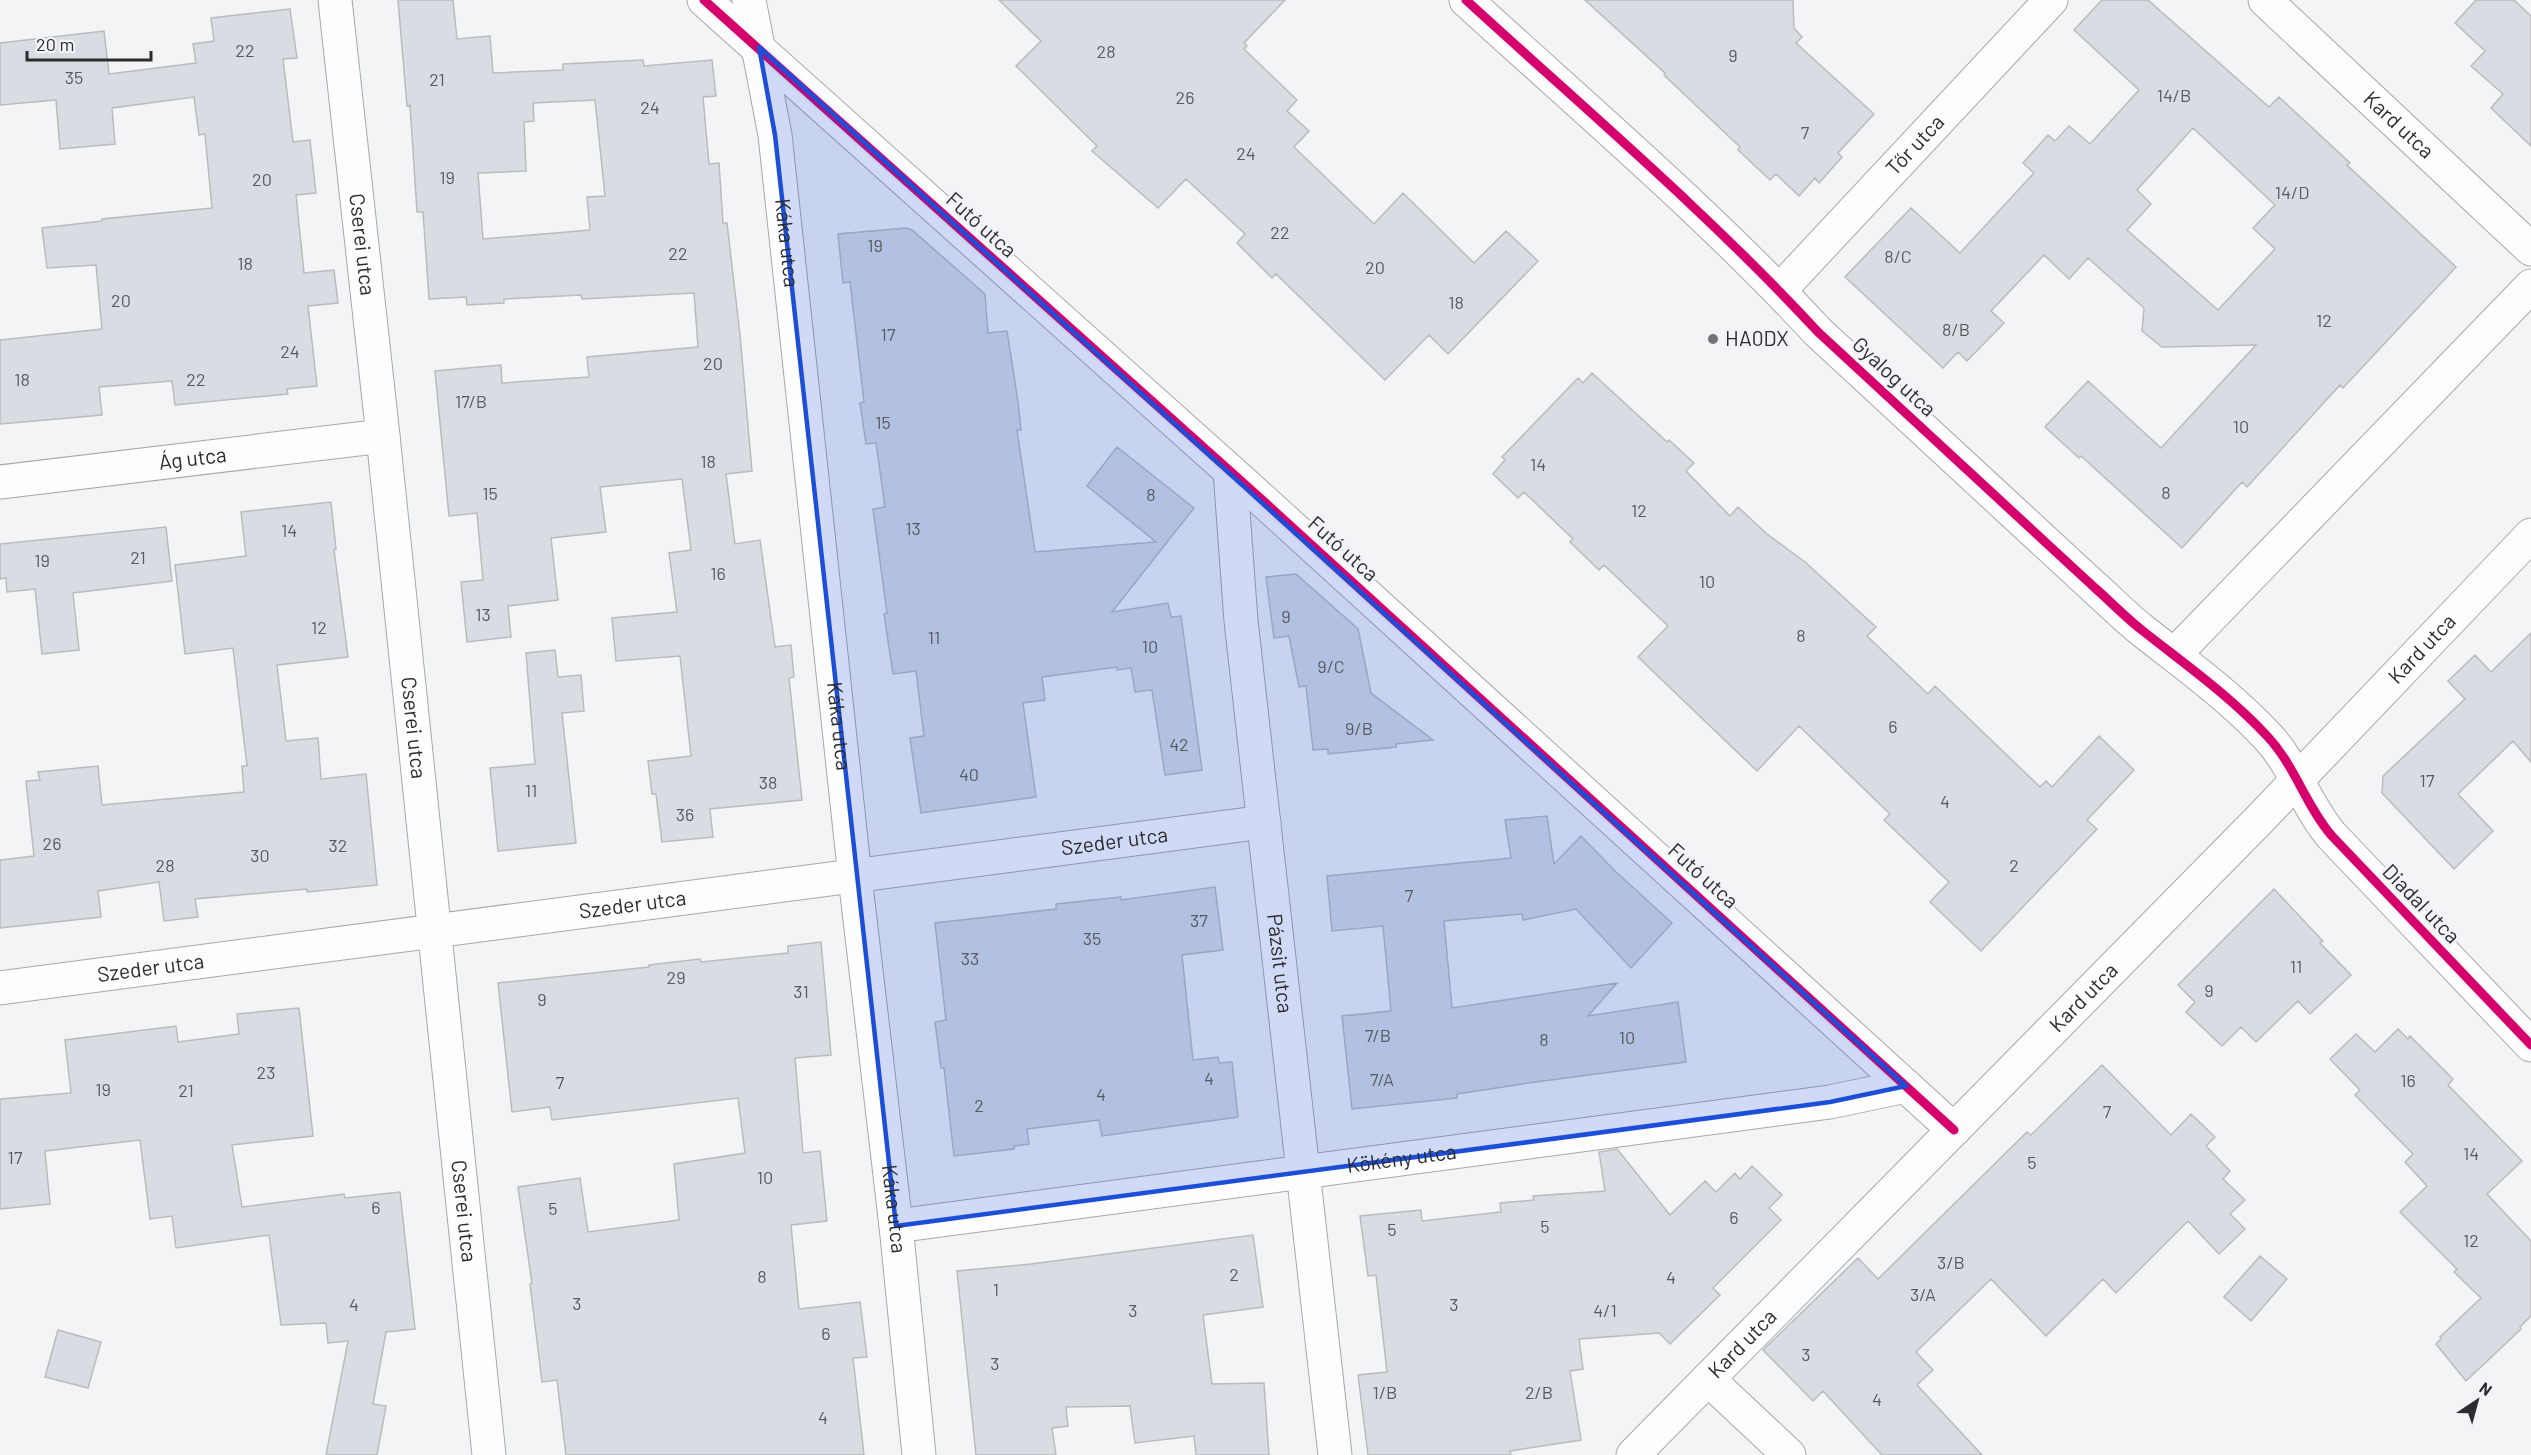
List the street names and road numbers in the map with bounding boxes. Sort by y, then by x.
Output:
street label: Kard utca [2359,85,2440,163]
street label: Tőr utca [1880,109,1948,180]
street label: Futó utca [942,186,1022,262]
street label: Cserei utca [345,192,381,297]
street label: Káka utca [771,197,805,288]
street label: Gyalog utca [1848,331,1942,421]
street label: Ág utca [157,441,228,474]
street label: Futó utca [1304,510,1384,586]
street label: Kard utca [2382,608,2460,688]
street label: Cserei utca [397,675,433,780]
street label: Káka utca [823,680,857,772]
street label: Szeder utca [1059,821,1169,860]
street label: Futó utca [1664,837,1744,913]
street label: Diadal utca [2378,858,2466,948]
street label: Szeder utca [577,884,687,923]
street label: Pázsit utca [1263,912,1299,1014]
street label: Szeder utca [96,947,205,986]
street label: Kard utca [2043,957,2122,1037]
street label: Kökény utca [1345,1138,1458,1177]
street label: Cserei utca [447,1159,483,1263]
street label: Káka utca [878,1163,913,1254]
street label: Kard utca [1702,1303,1781,1383]

